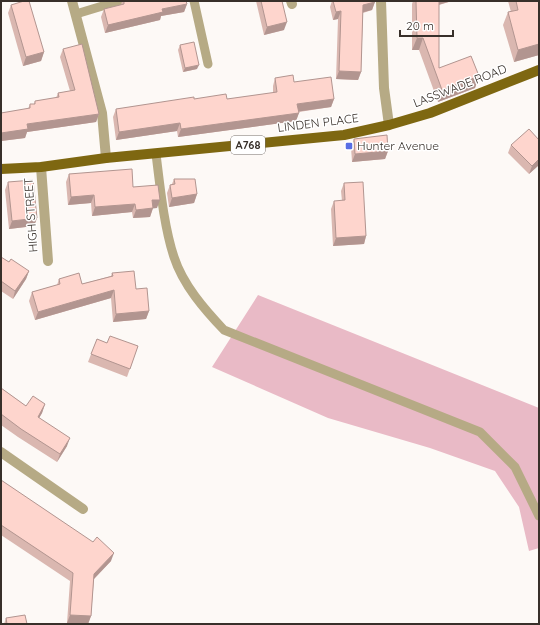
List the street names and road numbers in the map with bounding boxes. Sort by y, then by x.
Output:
street label: LASSWADE ROAD [411,61,509,110]
street label: LINDEN PLACE [277,110,359,135]
road number: A768 [231,136,265,154]
street label: HIGH STREET [20,177,41,253]

